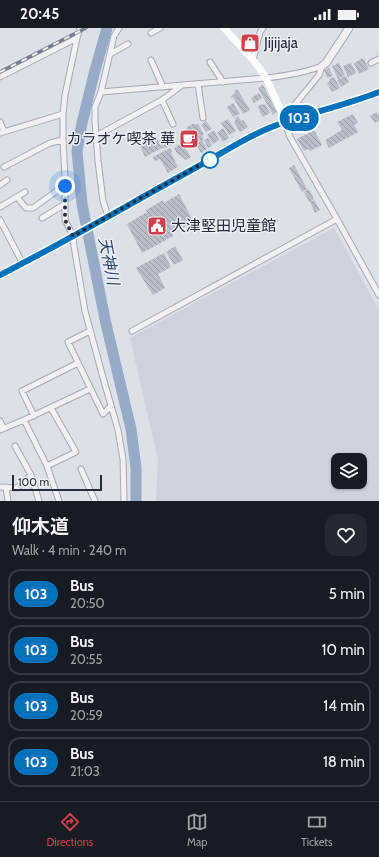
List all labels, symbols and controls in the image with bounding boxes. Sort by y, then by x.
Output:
text: 20:45 [20,5,59,23]
shop icon: Jijijaja [239,32,261,54]
place label: Jijijaja [263,34,299,52]
line badge: 103 [276,105,322,131]
text: 103 [288,109,310,127]
cafe icon: カラオケ喫茶 華 [178,128,200,150]
place label: カラオケ喫茶 華 [67,130,175,148]
unlabelled marker [201,151,219,169]
your location [55,176,75,196]
public building icon: 大津堅田児童館 [146,215,168,237]
place label: 大津堅田児童館 [171,217,276,235]
water label: 天神川 [95,236,123,288]
map controls [331,453,367,489]
button: layers [331,453,367,489]
scale bar [12,473,102,492]
text: 100 m [18,475,49,489]
button: heart [325,514,367,556]
text: 仰木道 [12,515,69,538]
text: Walk · 4 min · 240 m [12,542,126,558]
text: Bus [70,577,94,595]
text: 103 [25,585,47,603]
text: 5 min [329,585,365,603]
text: 20:50 [70,595,105,611]
text: Bus [70,633,94,651]
text: 103 [25,641,47,659]
text: 10 min [322,641,365,659]
text: 20:55 [70,651,103,667]
text: Bus [70,689,94,707]
text: 103 [25,697,47,715]
text: 14 min [323,697,365,715]
text: 20:59 [70,707,103,723]
text: Bus [70,745,94,763]
text: 103 [25,753,47,771]
text: 18 min [323,753,365,771]
text: 21:03 [70,763,100,779]
tab: Directions [46,811,93,849]
tab: Map [186,811,208,849]
tab: Tickets [301,811,333,849]

